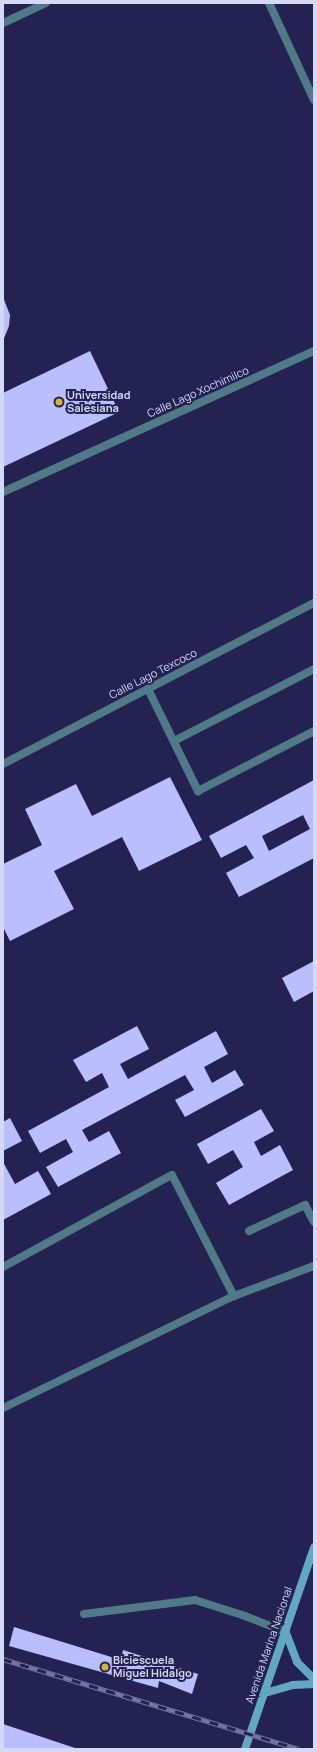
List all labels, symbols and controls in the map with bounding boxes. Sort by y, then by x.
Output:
street label: Calle Lago Xochimilco [145,364,251,420]
place label: Universidad Salesiana [67,389,130,415]
marker: Universidad Salesiana [54,397,64,407]
street label: Calle Lago Texcoco [107,646,199,702]
street label: Avenida Marina Nacional [243,1585,295,1705]
place label: Biciescuela Miguel Hidalgo [113,1654,192,1680]
marker: Biciescuela Miguel Hidalgo [100,1662,110,1672]

